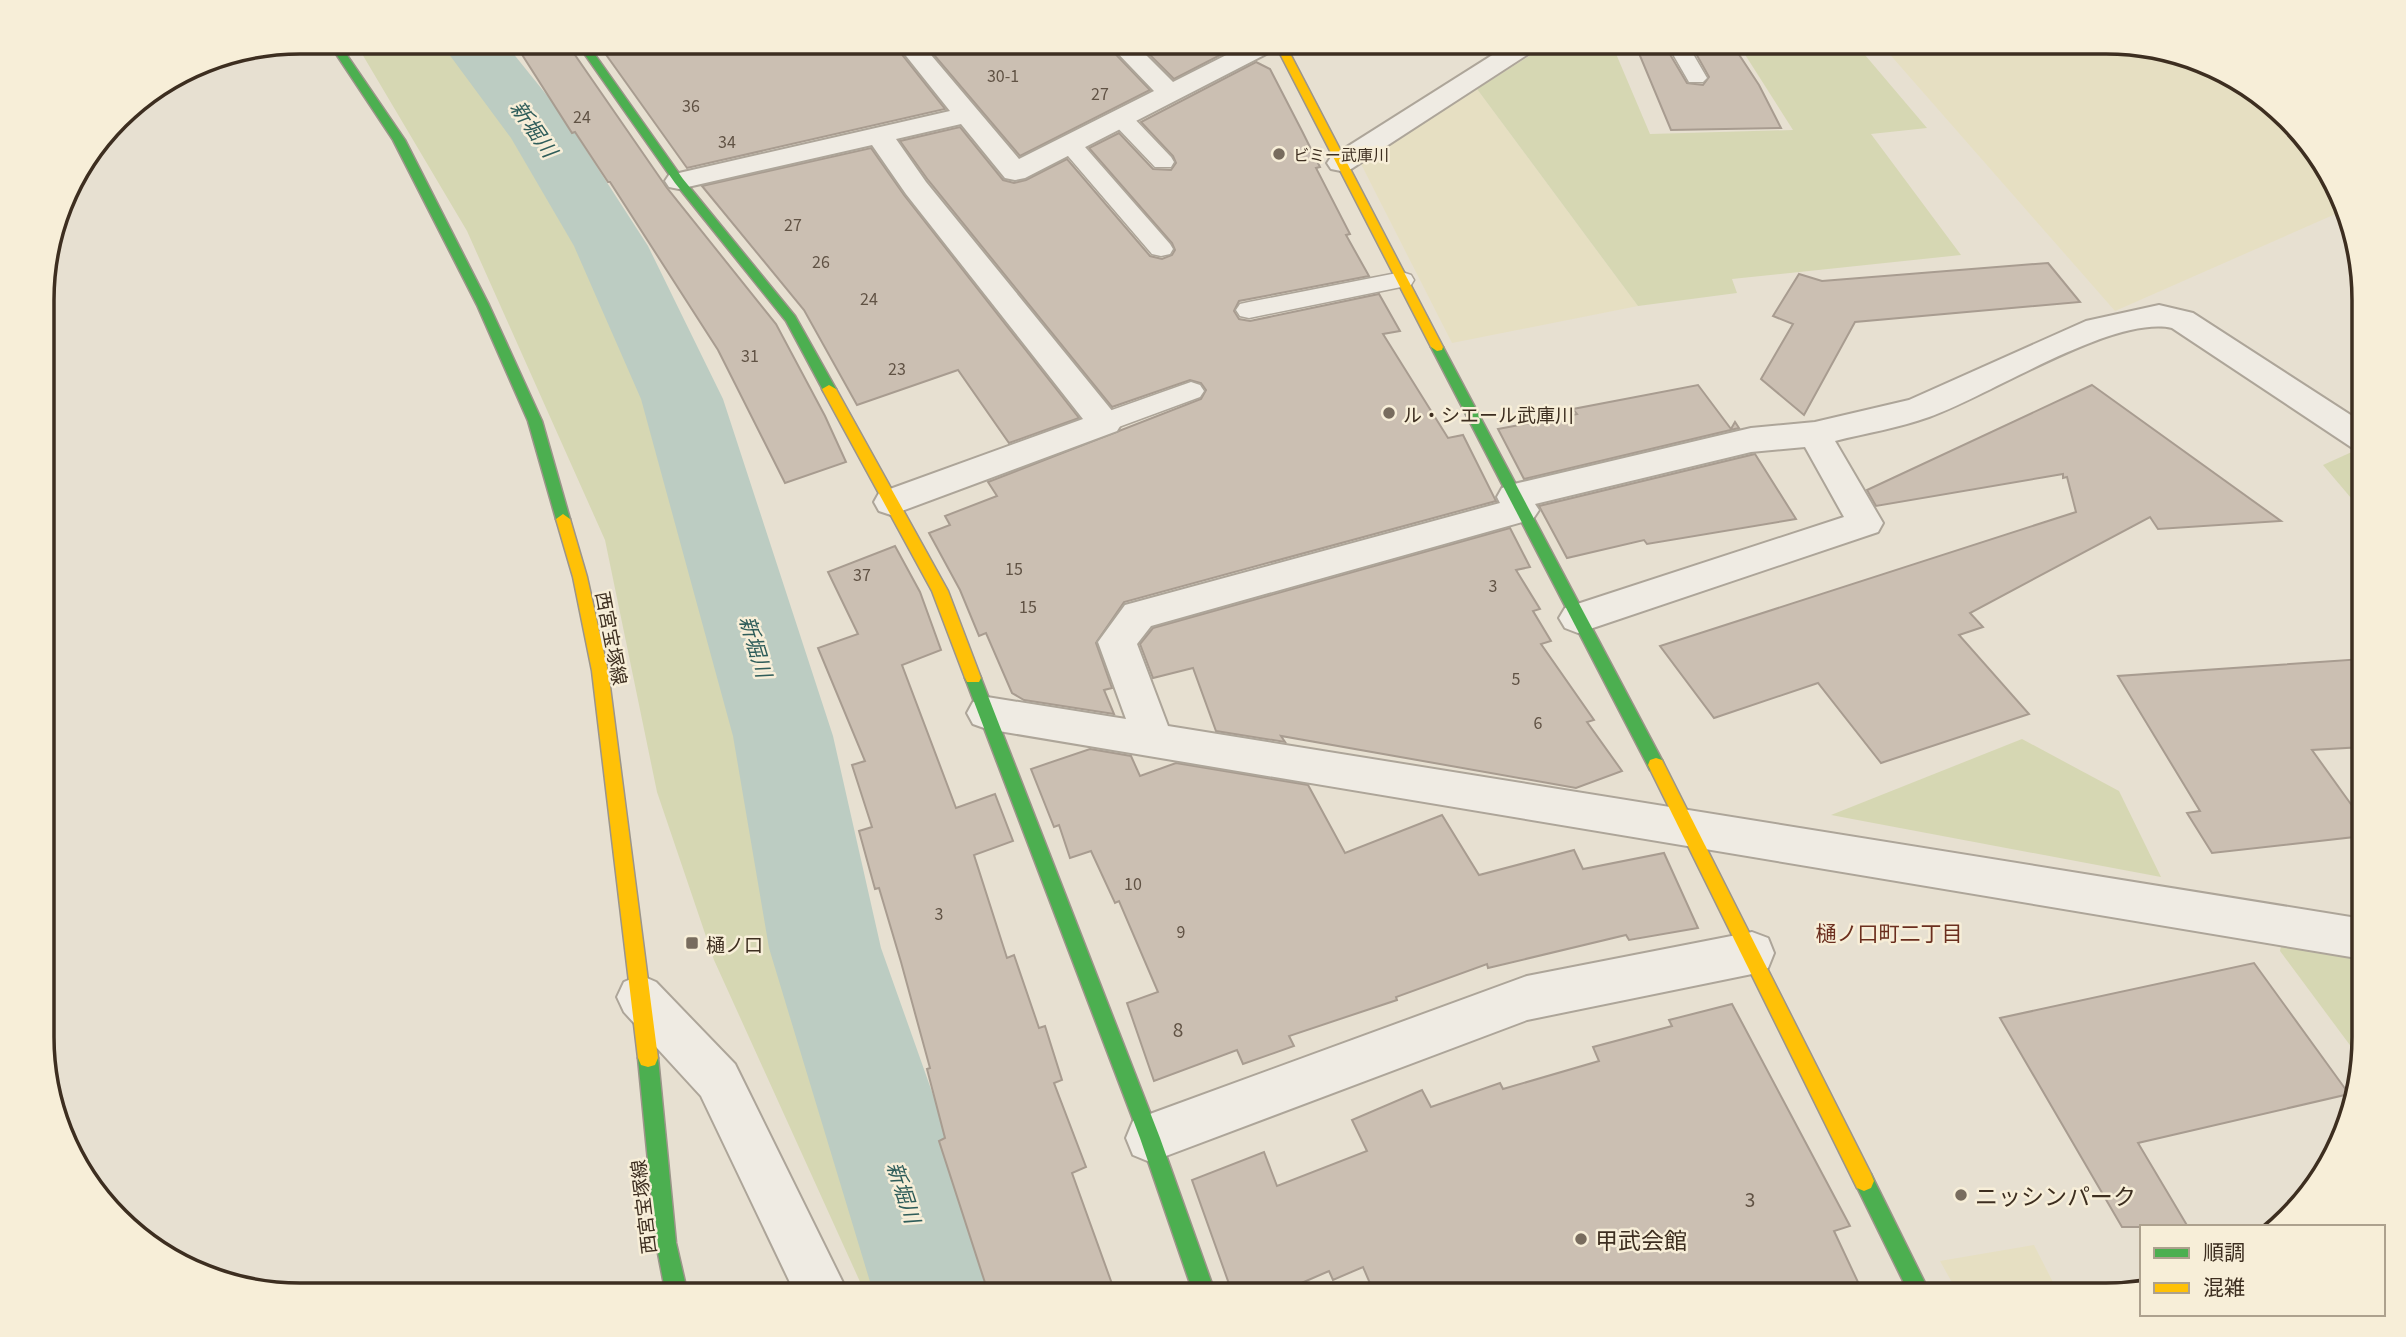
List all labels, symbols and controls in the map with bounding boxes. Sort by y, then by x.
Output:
house number: 30-1 [987,63,1019,87]
house number: 27 [1091,81,1109,105]
house number: 36 [682,93,700,117]
water label: 新堀川 [505,94,567,164]
house number: 24 [573,104,591,128]
house number: 34 [718,129,736,153]
place label: ビミー武庫川 [1293,142,1389,166]
marker: ビミー武庫川 [1271,146,1287,162]
house number: 27 [784,212,802,236]
house number: 26 [812,249,830,273]
house number: 24 [860,286,878,310]
house number: 31 [741,343,759,367]
house number: 23 [888,356,906,380]
place label: ル・シエール武庫川 [1403,400,1574,427]
marker: ル・シエール武庫川 [1381,405,1397,421]
house number: 15 [1005,556,1023,580]
house number: 37 [853,562,871,586]
house number: 3 [1489,573,1497,597]
street label: 西宮宝塚線 [591,589,635,687]
house number: 15 [1019,594,1037,618]
water label: 新堀川 [733,611,781,682]
house number: 5 [1512,666,1521,690]
house number: 6 [1534,710,1543,734]
house number: 10 [1124,871,1142,895]
house number: 3 [935,901,943,925]
district label: 樋ノ口町二丁目 [1816,917,1963,947]
house number: 9 [1177,919,1186,943]
place label: 樋ノ口 [706,930,763,957]
marker: 樋ノ口 [684,935,700,951]
house number: 8 [1173,1015,1183,1042]
water label: 新堀川 [881,1157,930,1228]
street label: 西宮宝塚線 [623,1158,661,1256]
place label: ニッシンパーク [1975,1178,2136,1212]
house number: 3 [1745,1185,1755,1212]
marker: ニッシンパーク [1953,1187,1969,1203]
place label: 甲武会館 [1595,1222,1687,1256]
legend [2140,1225,2385,1316]
marker: 甲武会館 [1573,1231,1589,1247]
text: 順調 [2203,1236,2245,1266]
text: 混雑 [2203,1271,2245,1301]

